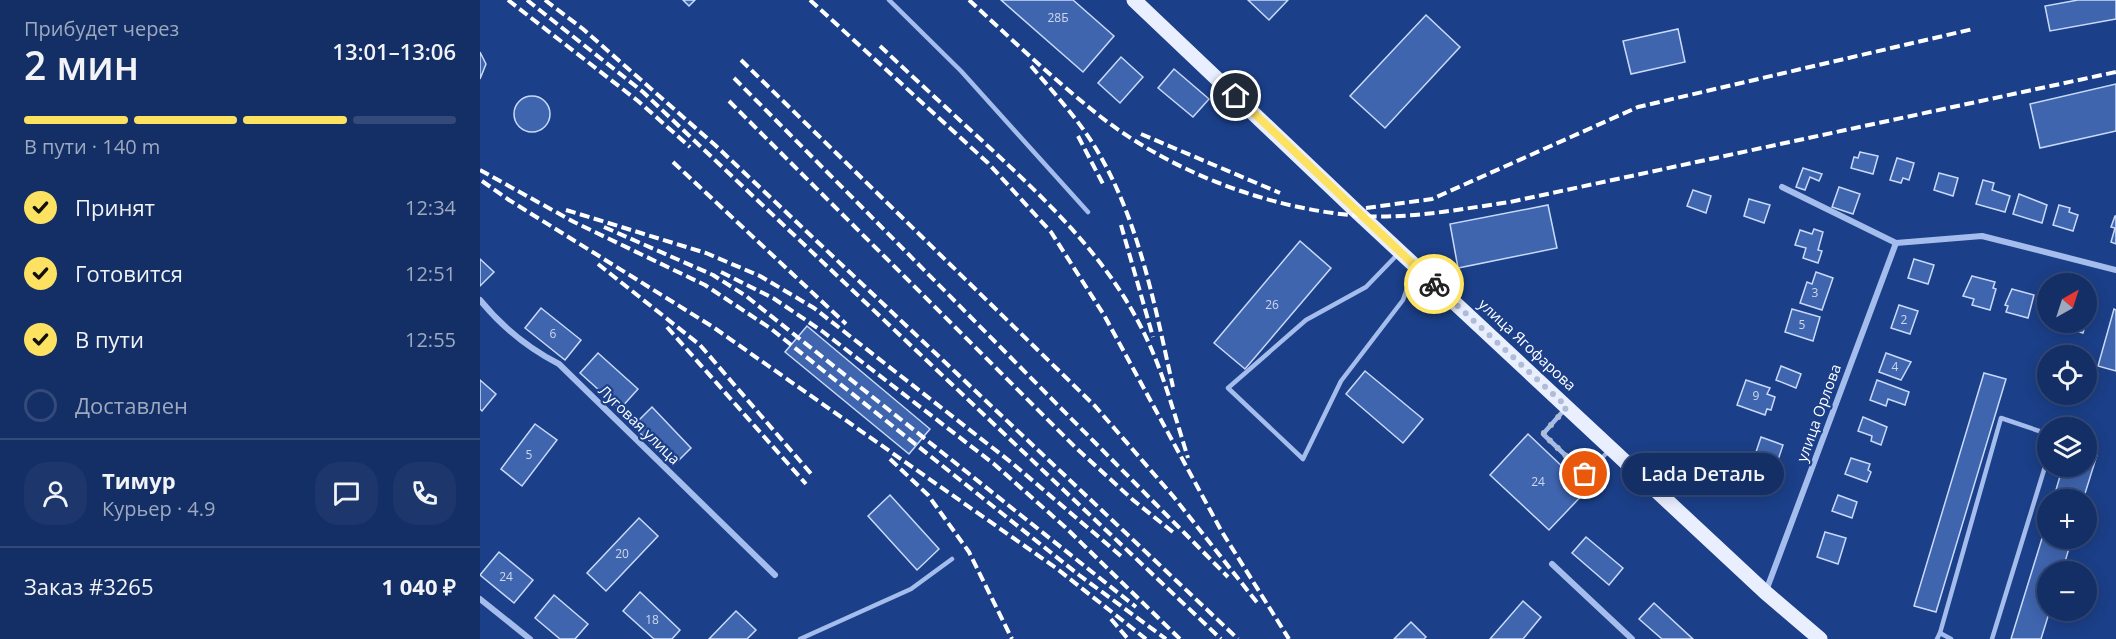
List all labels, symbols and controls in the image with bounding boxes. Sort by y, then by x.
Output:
house number: 28Б [1047,9,1069,26]
text: Прибудет через [24,15,179,42]
text: 13:01–13:06 [332,36,456,66]
text: 2 мин [24,38,139,91]
pin [1210,70,1261,121]
icon: home [1219,79,1252,112]
text: В пути · 140 m [24,133,160,160]
icon: check [24,191,57,224]
text: Принят [75,192,155,222]
text: 12:34 [405,194,456,221]
courier [1404,254,1464,314]
icon: check [24,257,57,290]
text: Готовится [75,258,183,288]
text: 12:51 [405,260,456,287]
icon: bike [1418,268,1451,301]
north arrow [2037,273,2097,333]
map controls [2037,273,2097,621]
house number: 3 [1812,284,1819,301]
street label: улица Ягофарова [1475,294,1581,395]
house number: 26 [1265,296,1279,313]
house number: 2 [1901,311,1908,328]
house number: 5 [1799,316,1806,333]
icon: check [24,323,57,356]
text: В пути [75,324,144,354]
house number: 6 [550,325,557,342]
text: 12:55 [405,326,456,353]
button: locate [2037,345,2097,405]
house number: 4 [1892,358,1899,375]
street label: улица Орлова [1791,361,1845,464]
street label: Луговая улица [595,380,685,468]
house number: 9 [1753,387,1760,404]
text: Доставлен [75,390,188,420]
button: layers [2037,417,2097,477]
house number: 5 [526,446,533,463]
pin [1559,448,1610,499]
callout: Lada Dеталь [1621,453,1783,495]
icon: bag [1568,457,1601,490]
text: Lada Dеталь [1641,460,1765,487]
button: person [24,462,87,525]
button: chat [315,462,378,525]
button: phone [393,462,456,525]
text: Тимур [102,465,176,495]
house number: 24 [1531,473,1545,490]
button: + [2037,489,2097,549]
text: Курьер · 4.9 [102,495,216,522]
house number: 20 [615,545,629,562]
button: − [2037,561,2097,621]
house number: 24 [499,568,513,585]
text: Заказ #3265 [24,571,154,601]
text: 1 040 ₽ [381,571,456,601]
house number: 18 [645,611,659,628]

